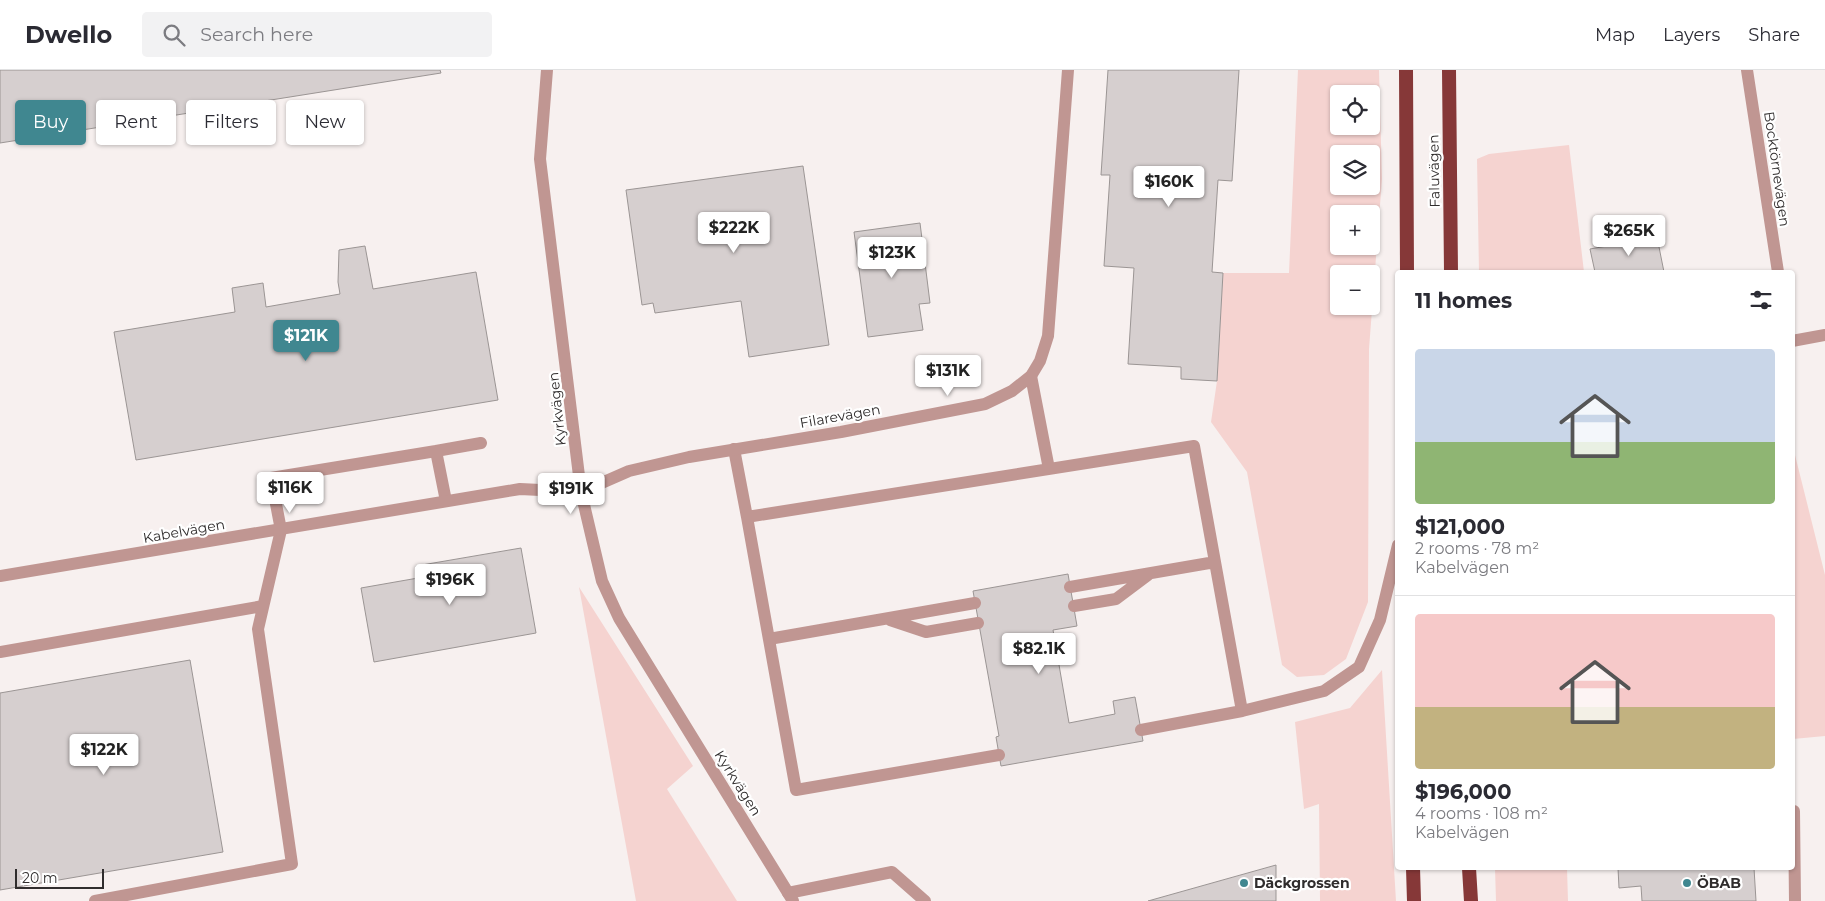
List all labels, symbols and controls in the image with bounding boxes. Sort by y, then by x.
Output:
search box [142,12,492,57]
text: Dwello [25,20,112,49]
icon: search [160,21,188,49]
text: Search here [200,23,313,46]
text: Map [1595,24,1635,46]
text: Layers [1663,24,1720,46]
text: Share [1748,24,1800,46]
map controls [1330,85,1380,315]
button: locate [1330,85,1380,135]
chip: Buy [15,100,86,145]
chip: Rent [96,100,176,145]
chip: Filters [186,100,276,145]
chip: New [286,100,364,145]
street label: Bocktörnevägen [1760,110,1794,228]
street label: Faluvägen [1424,134,1444,208]
button: layers [1330,145,1380,195]
pin: $160K [1134,166,1204,208]
text: $160K [1144,172,1194,191]
button: + [1330,205,1380,255]
pin: $222K [699,212,769,254]
pin: $265K [1594,214,1664,257]
text: $222K [709,218,759,237]
text: $265K [1603,221,1655,240]
pin: $123K [857,236,927,279]
text: $123K [868,243,916,262]
button: − [1330,265,1380,315]
icon: filters [1747,286,1775,314]
text: 11 homes [1415,288,1512,313]
pin: $121K [271,320,341,362]
text: $121K [284,326,328,345]
pin: $131K [913,354,983,397]
text: $131K [926,361,970,380]
street label: Kyrkvägen [544,371,570,447]
icon: home [1550,381,1640,471]
street label: Filarevägen [798,400,882,432]
pin: $116K [255,472,325,514]
pin: $191K [536,472,606,515]
text: $116K [268,478,312,497]
text: $191K [549,479,593,498]
text: $121,000 [1415,514,1505,539]
street label: Kabelvägen [142,515,226,547]
text: 2 rooms · 78 m² [1415,539,1539,558]
text: Kabelvägen [1415,558,1510,577]
pin: $196K [415,564,485,606]
text: $196K [426,570,474,589]
pin: $82.1K [998,632,1080,675]
text: $82.1K [1013,639,1065,658]
icon: home [1550,647,1640,737]
pin: $122K [69,734,139,776]
text: $122K [80,740,128,759]
street label: Kyrkvägen [711,747,765,819]
text: $196,000 [1415,779,1511,804]
text: 4 rooms · 108 m² [1415,804,1548,823]
text: Kabelvägen [1415,823,1510,842]
scale bar [15,866,104,889]
text: 20 m [22,869,58,887]
place label: Däckgrossen [1254,874,1350,892]
place label: ÖBAB [1697,874,1741,892]
marker: Däckgrossen [1238,877,1250,889]
marker: ÖBAB [1681,877,1693,889]

